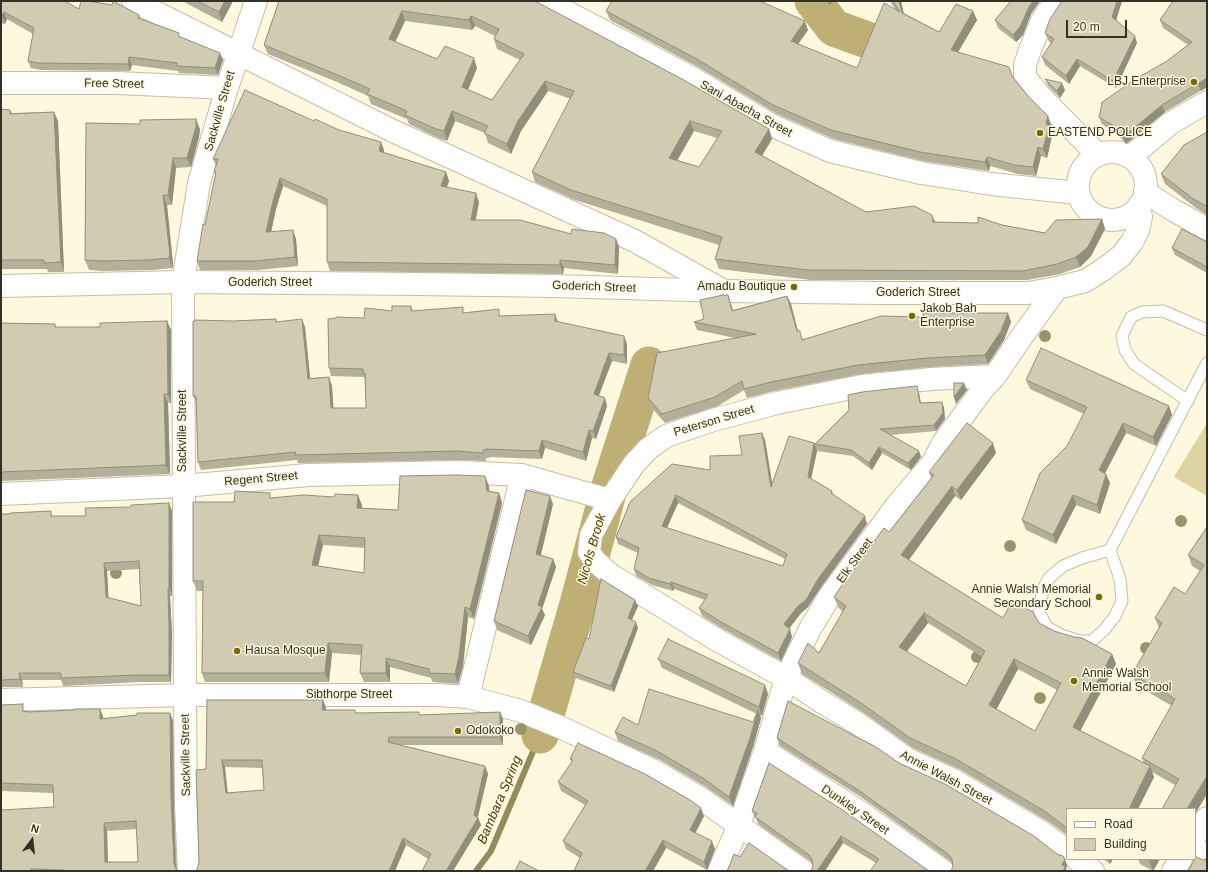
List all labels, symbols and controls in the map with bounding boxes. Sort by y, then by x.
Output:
scale bar [1068,12,1129,38]
text: 20 m [1073,20,1100,34]
street label: Sackville Street [202,69,238,153]
place label: LBJ Enterprise [1107,75,1186,89]
street label: Free Street [84,76,144,92]
marker: LBJ Enterprise [1189,77,1199,87]
street label: Sani Abacha Street [697,78,795,140]
place label: EASTEND POLICE [1048,126,1152,140]
marker: EASTEND POLICE [1035,128,1045,138]
street label: Goderich Street [228,276,312,290]
street label: Goderich Street [552,278,636,296]
place label: Amadu Boutique [697,280,786,294]
marker: Amadu Boutique [789,282,799,292]
street label: Goderich Street [876,286,960,300]
place label: Jakob Bah Enterprise [920,302,977,330]
marker: Jakob Bah Enterprise [907,311,917,321]
street label: Sackville Street [176,390,190,472]
street label: Peterson Street [672,402,756,440]
street label: Regent Street [223,469,299,489]
water label: Nicols Brook [574,512,610,586]
street label: Elk Street [834,536,876,586]
place label: Annie Walsh Memorial Secondary School [971,583,1091,611]
marker: Annie Walsh Memorial Secondary School [1094,592,1104,602]
place label: Hausa Mosque [245,644,326,658]
marker: Hausa Mosque [232,646,242,656]
place label: Annie Walsh Memorial School [1082,667,1171,695]
marker: Annie Walsh Memorial School [1069,676,1079,686]
street label: Sibthorpe Street [306,688,392,702]
street label: Sackville Street [178,714,194,796]
place label: Odokoko [466,724,514,738]
marker: Odokoko [453,726,463,736]
street label: Annie Walsh Street [897,748,995,808]
water label: Bambara Spring [474,754,526,846]
street label: Dunkley Street [818,782,892,838]
legend [1066,808,1196,860]
text: Road [1104,817,1133,831]
north arrow [12,820,52,860]
text: N [30,822,40,835]
text: Building [1104,837,1147,851]

